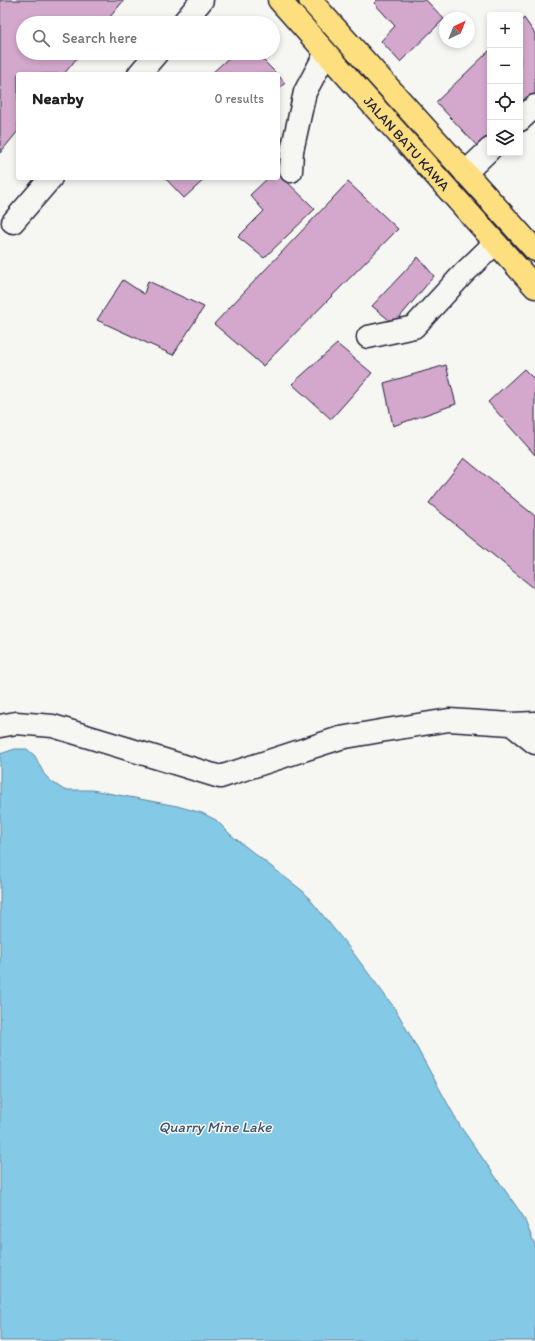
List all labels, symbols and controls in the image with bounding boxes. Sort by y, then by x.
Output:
north arrow [439,12,475,48]
map controls [487,12,523,156]
button: + [487,12,523,48]
search box [16,16,280,60]
icon: search [30,27,52,49]
text: Search here [62,29,137,47]
button: − [487,48,523,84]
button: locate [487,84,523,120]
text: Nearby [32,88,84,108]
text: 0 results [214,91,264,106]
street label: JALAN BATU KAWA [360,93,453,195]
button: layers [487,120,523,156]
water label: Quarry Mine Lake [158,1118,272,1136]

